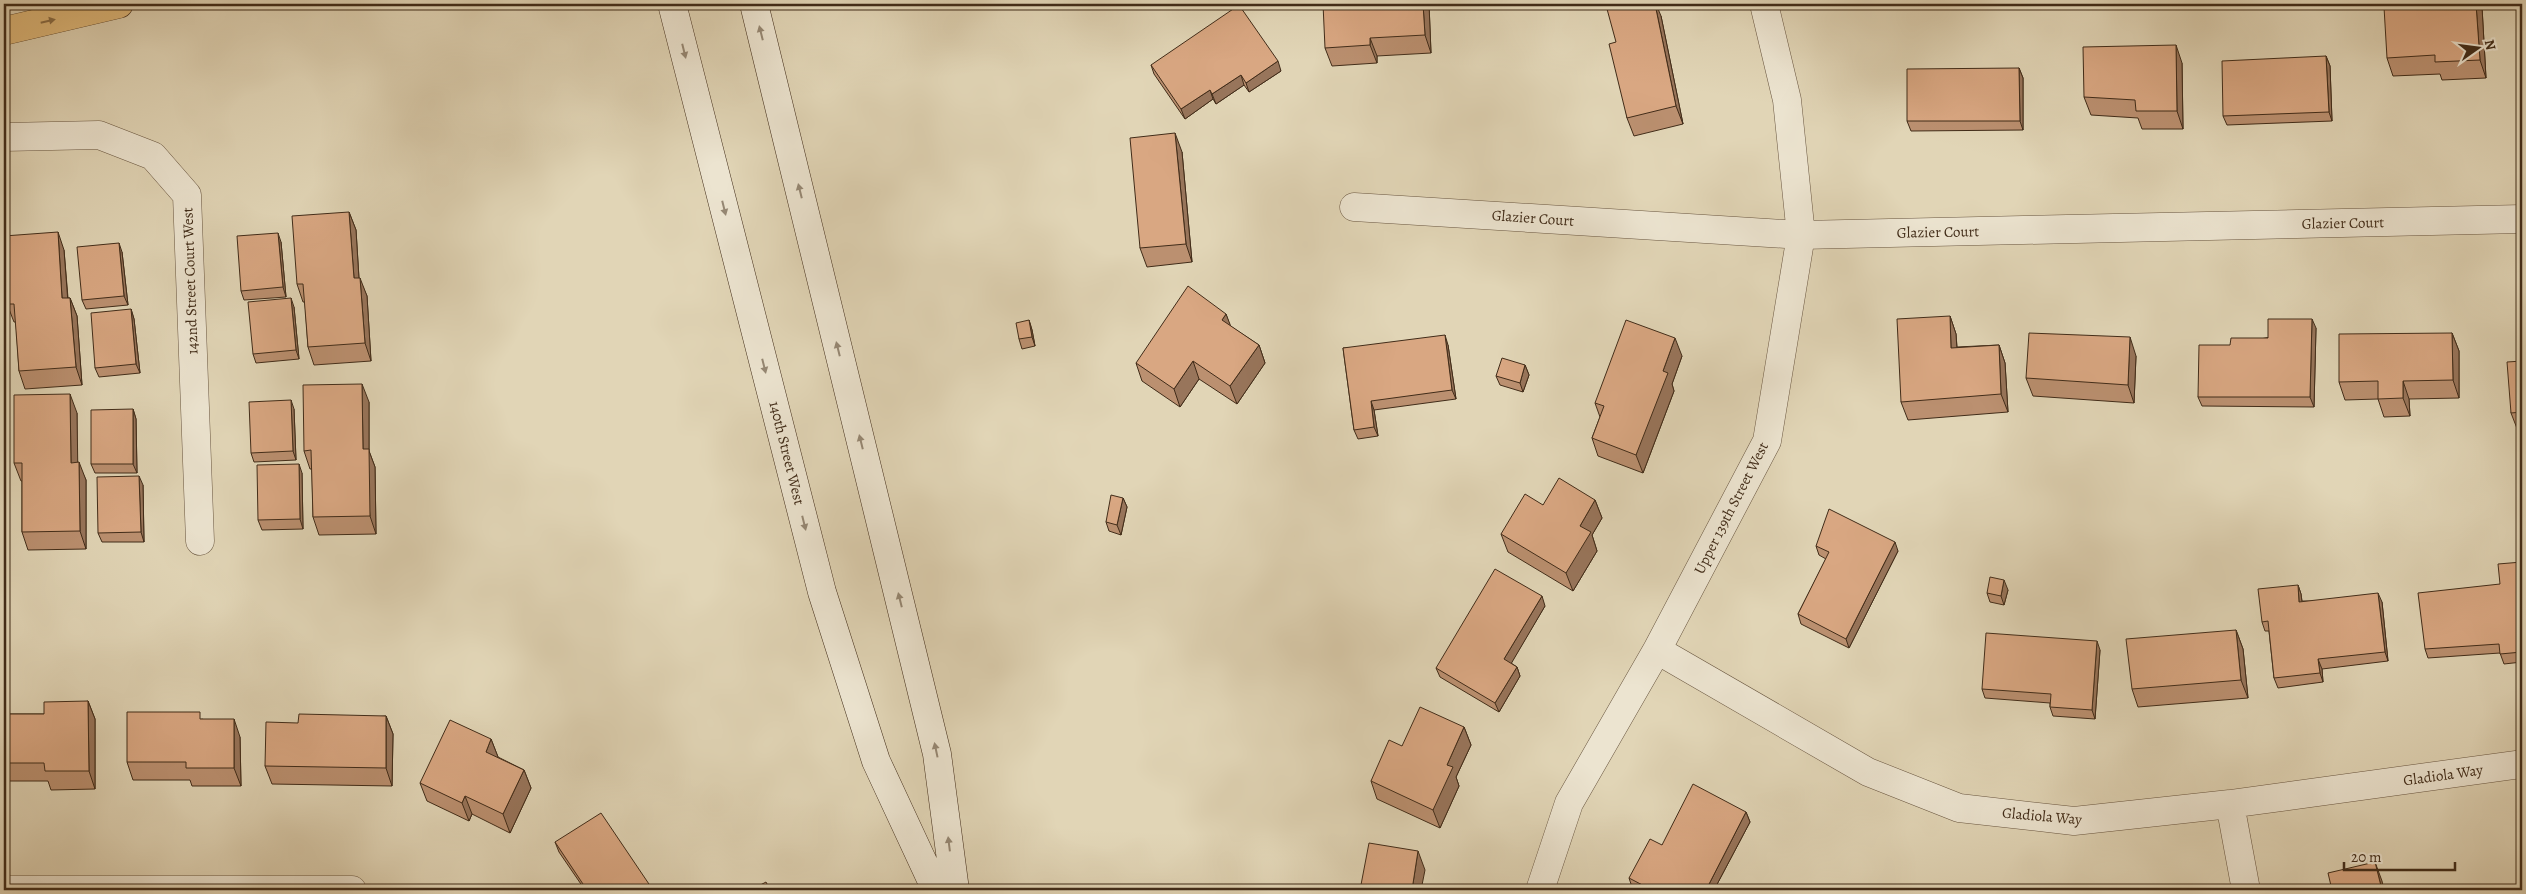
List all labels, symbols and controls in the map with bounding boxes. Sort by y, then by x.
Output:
one-way arrow [40,17,56,25]
north arrow [2454,22,2504,72]
one-way arrow [757,26,765,41]
text: N [2480,38,2501,52]
one-way arrow [680,43,688,59]
one-way arrow [795,183,803,198]
one-way arrow [720,201,728,216]
street label: Glazier Court [1491,205,1575,231]
street label: 142nd Street Court West [177,207,203,355]
street label: Glazier Court [2302,212,2384,234]
street label: Glazier Court [1897,221,1979,243]
one-way arrow [834,341,842,356]
one-way arrow [761,358,769,373]
street label: 140th Street West [764,399,810,507]
one-way arrow [857,434,865,449]
street label: Upper 139th Street West [1689,438,1773,577]
one-way arrow [801,516,809,531]
one-way arrow [895,592,903,607]
one-way arrow [932,742,940,757]
street label: Gladiola Way [2402,759,2484,790]
street label: Gladiola Way [2001,803,2083,829]
one-way arrow [945,836,953,852]
scale bar [2344,839,2455,871]
text: 20 m [2351,847,2382,867]

